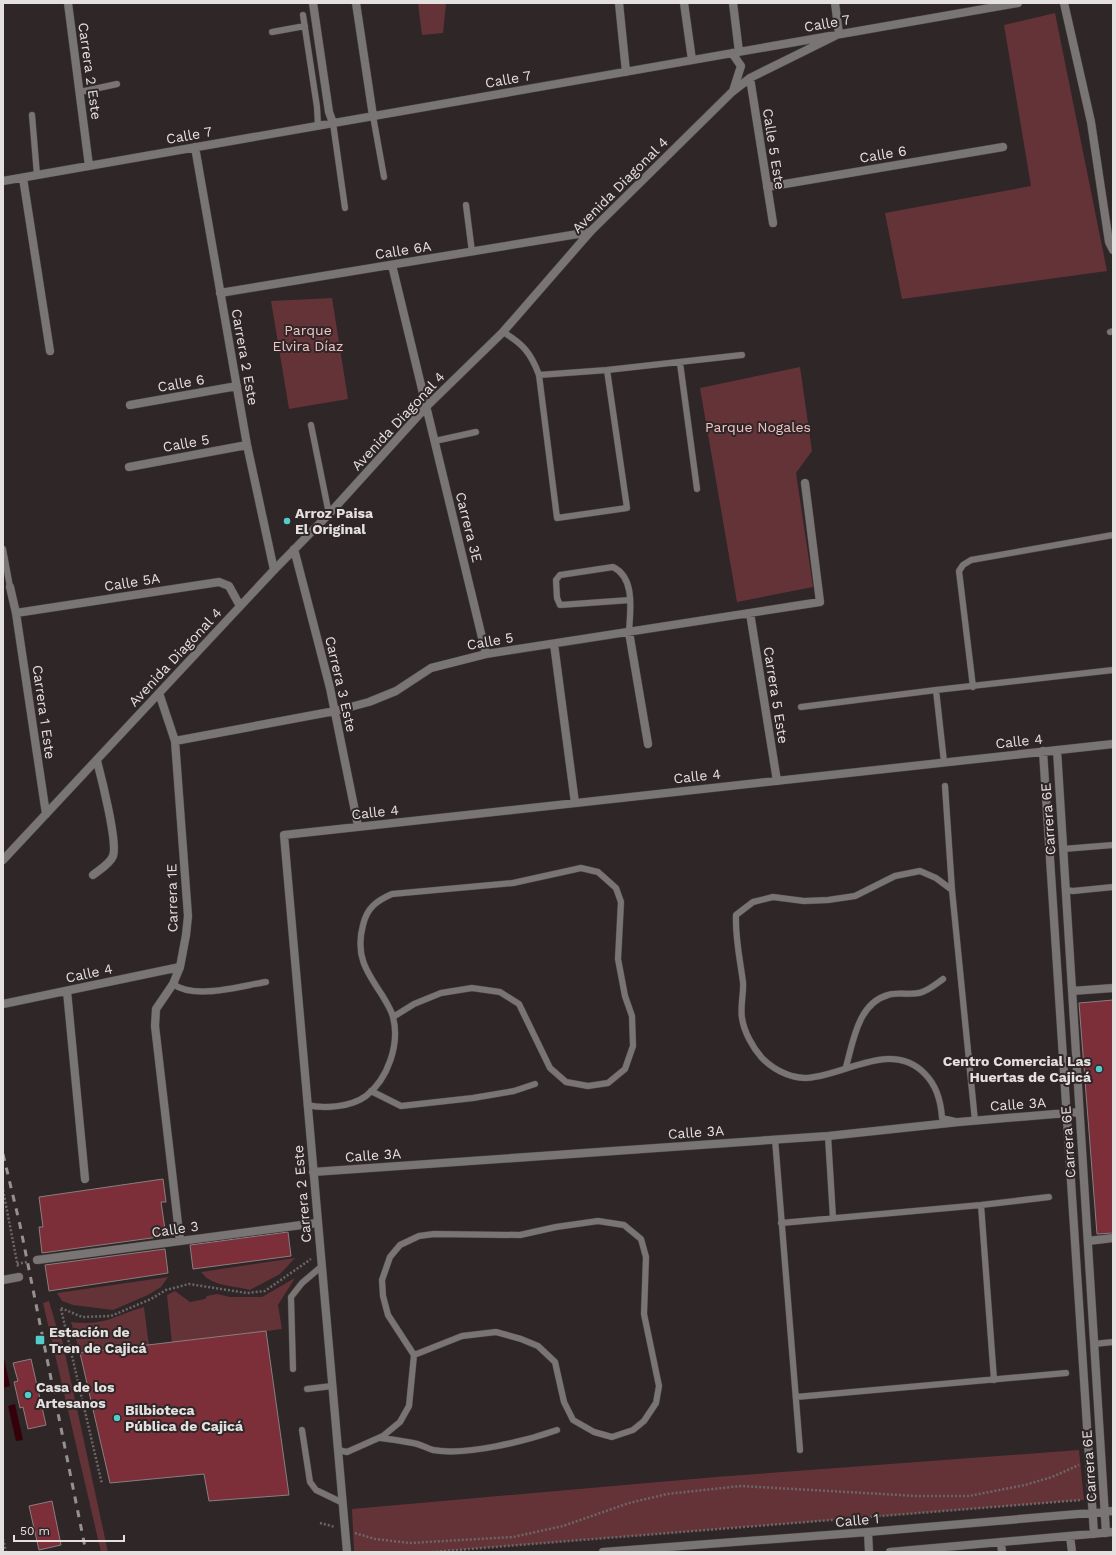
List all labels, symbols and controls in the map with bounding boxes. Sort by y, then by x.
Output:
street label: Calle 7 [803,11,851,35]
street label: Carrera 2 Este [75,21,105,121]
street label: Calle 7 [484,67,532,91]
street label: Calle 5 Este [760,107,788,191]
street label: Calle 7 [165,123,213,147]
street label: Avenida Diagonal 4 [569,134,671,236]
street label: Calle 6 [858,142,908,166]
street label: Calle 6A [374,238,432,262]
street label: Carrera 2 Este [229,307,261,407]
park label: Parque Elvira Díaz [273,322,343,354]
street label: Avenida Diagonal 4 [348,368,448,474]
street label: Calle 6 [156,371,206,395]
park label: Parque Nogales [705,419,811,435]
street label: Calle 5 [161,431,211,455]
street label: Carrera 3E [453,490,485,564]
place label: Arroz Paisa El Original [295,505,374,537]
marker: Arroz Paisa El Original [282,516,292,526]
street label: Calle 5A [103,570,161,594]
street label: Avenida Diagonal 4 [125,604,225,710]
street label: Calle 5 [465,629,515,653]
street label: Carrera 3 Este [322,635,360,733]
street label: Carrera 5 Este [760,645,792,745]
street label: Carrera 1 Este [29,664,59,760]
street label: Calle 4 [995,731,1043,751]
street label: Calle 4 [673,766,721,786]
street label: Carrera 6E [1037,782,1058,856]
street label: Calle 4 [351,802,399,822]
street label: Carrera 1E [163,863,181,933]
street label: Calle 4 [64,960,114,986]
place label: Centro Comercial Las Huertas de Cajicá [943,1053,1092,1085]
marker: Centro Comercial Las Huertas de Cajicá [1094,1064,1104,1074]
street label: Calle 3A [989,1094,1047,1114]
street label: Carrera 6E [1057,1105,1078,1179]
street label: Calle 3A [667,1122,725,1142]
street label: Carrera 2 Este [290,1145,314,1243]
street label: Calle 3A [344,1145,402,1165]
street label: Calle 3 [151,1218,199,1240]
place label: Estación de Tren de Cajicá [49,1324,148,1356]
marker: Estación de Tren de Cajicá [34,1334,46,1346]
place label: Casa de los Artesanos [36,1379,115,1411]
marker: Casa de los Artesanos [23,1390,33,1400]
place label: Bilbioteca Pública de Cajicá [125,1402,244,1434]
marker: Bilbioteca Pública de Cajicá [112,1413,122,1423]
street label: Carrera 6E [1078,1429,1099,1503]
street label: Calle 1 [834,1510,880,1530]
scale bar [14,1517,124,1543]
text: 50 m [20,1524,50,1538]

